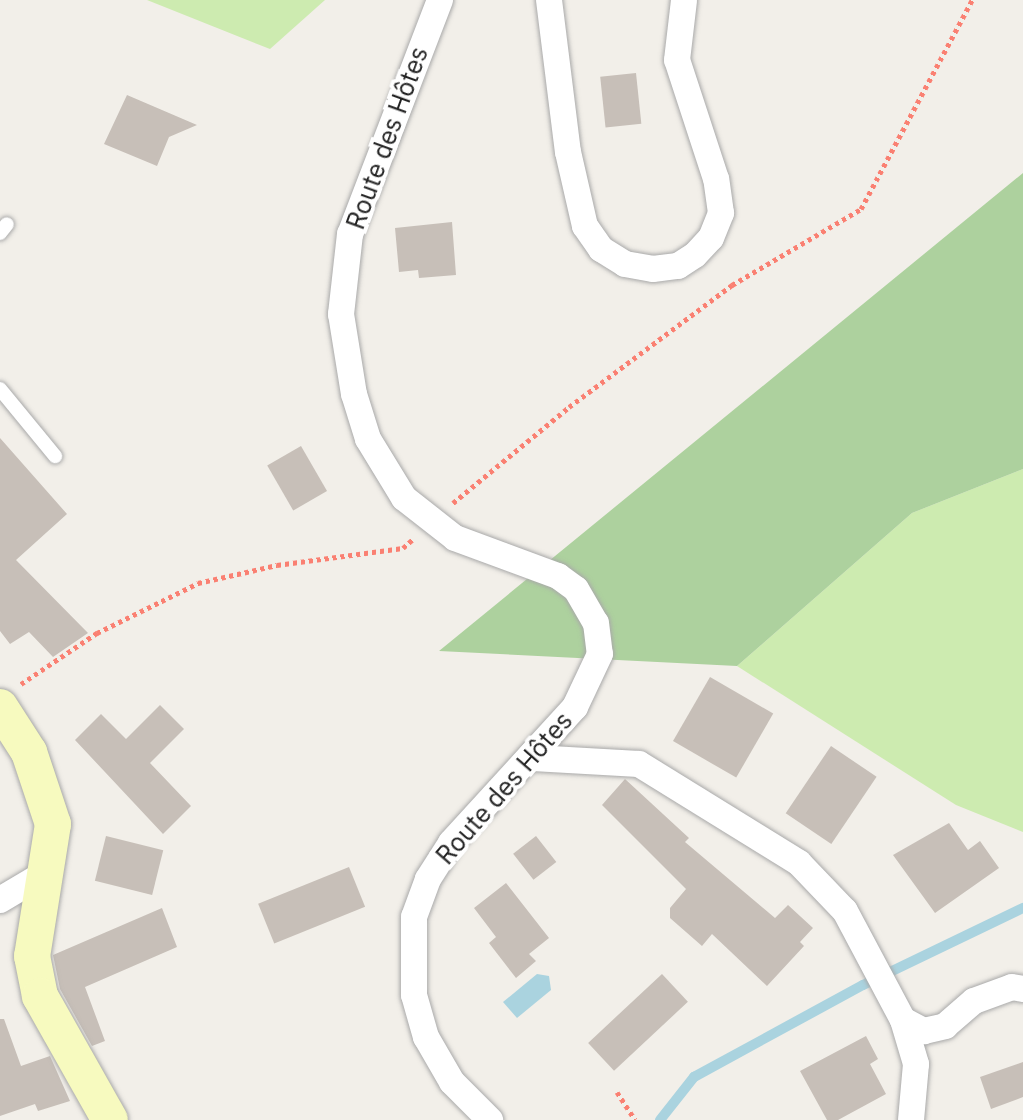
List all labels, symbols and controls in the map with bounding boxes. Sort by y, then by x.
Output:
street label: Route des Hôtes [339,42,435,234]
street label: Route des Hôtes [429,705,579,871]

